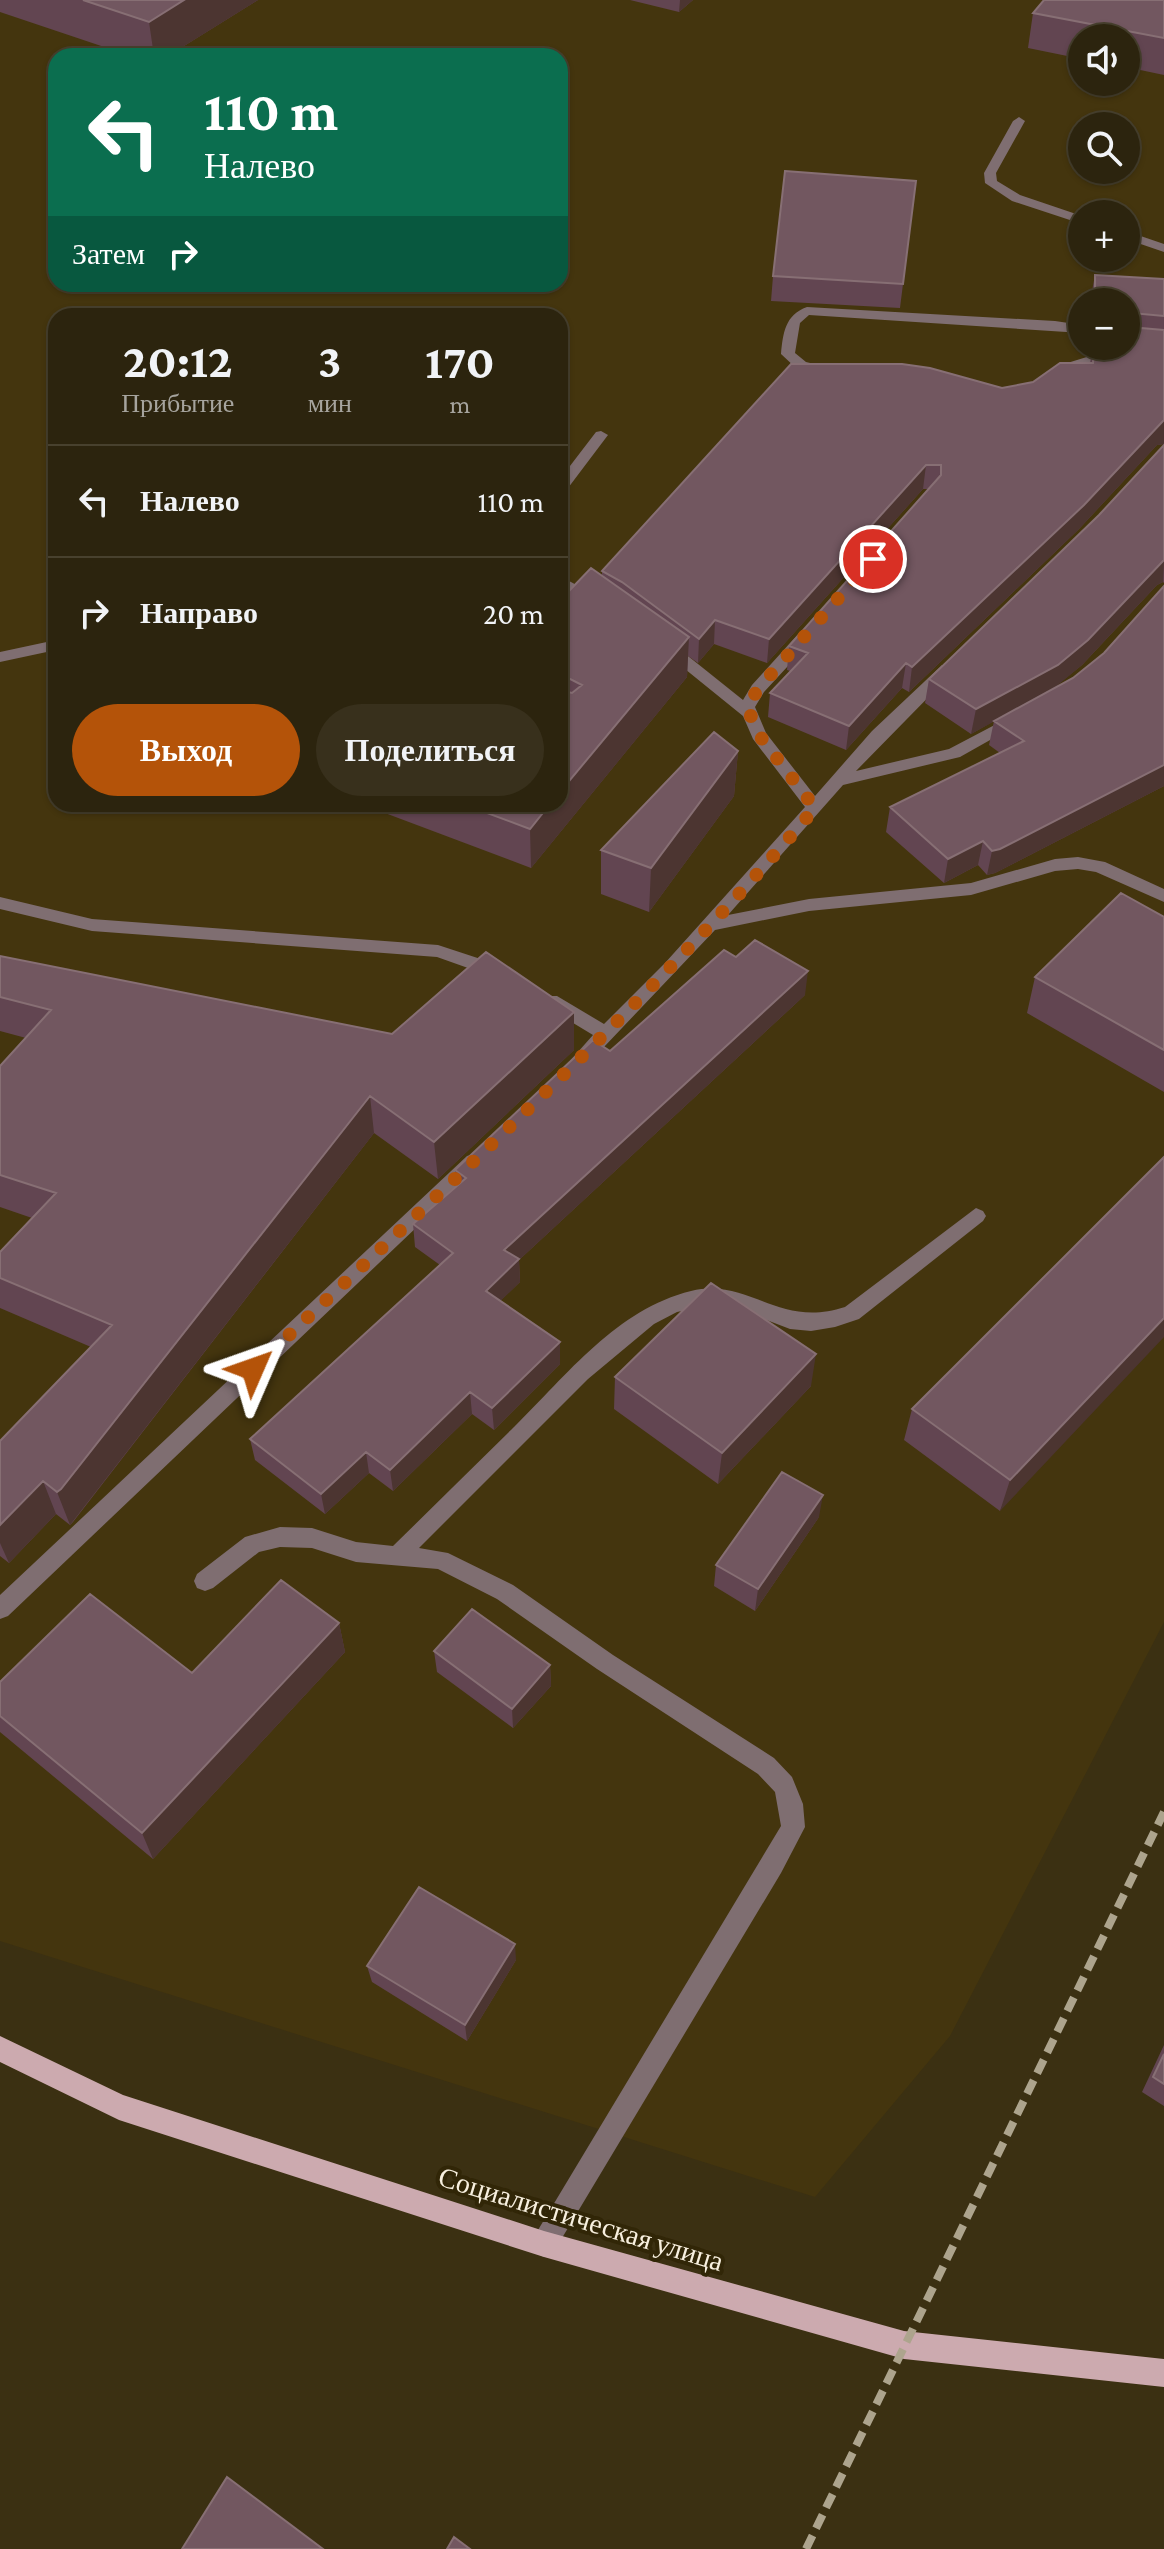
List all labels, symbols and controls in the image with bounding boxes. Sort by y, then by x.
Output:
map controls [1068,24,1140,360]
button: sound [1068,24,1140,96]
icon: left [72,80,176,184]
text: 110 m [204,80,338,142]
button: search [1068,112,1140,184]
text: Налево [204,146,315,186]
button: + [1068,200,1140,272]
icon: right [161,232,205,276]
text: Затем [72,237,145,270]
button: − [1068,288,1140,360]
text: 20:12 [123,334,233,387]
text: 3 [318,334,341,387]
text: 170 [425,335,495,388]
text: Прибытие [121,389,234,418]
text: мин [308,389,352,418]
text: m [449,390,470,419]
icon: left [72,479,116,523]
text: Налево [140,484,240,517]
text: 110 m [477,485,544,518]
pin [839,525,907,593]
icon: arrive [851,537,895,581]
icon: right [72,591,116,635]
text: Направо [140,596,258,629]
text: 20 m [483,597,544,630]
button: Выход [72,704,300,796]
button: Поделиться [316,704,544,796]
position arrow [211,1327,295,1411]
street label: Социалистическая улица [435,2161,728,2277]

